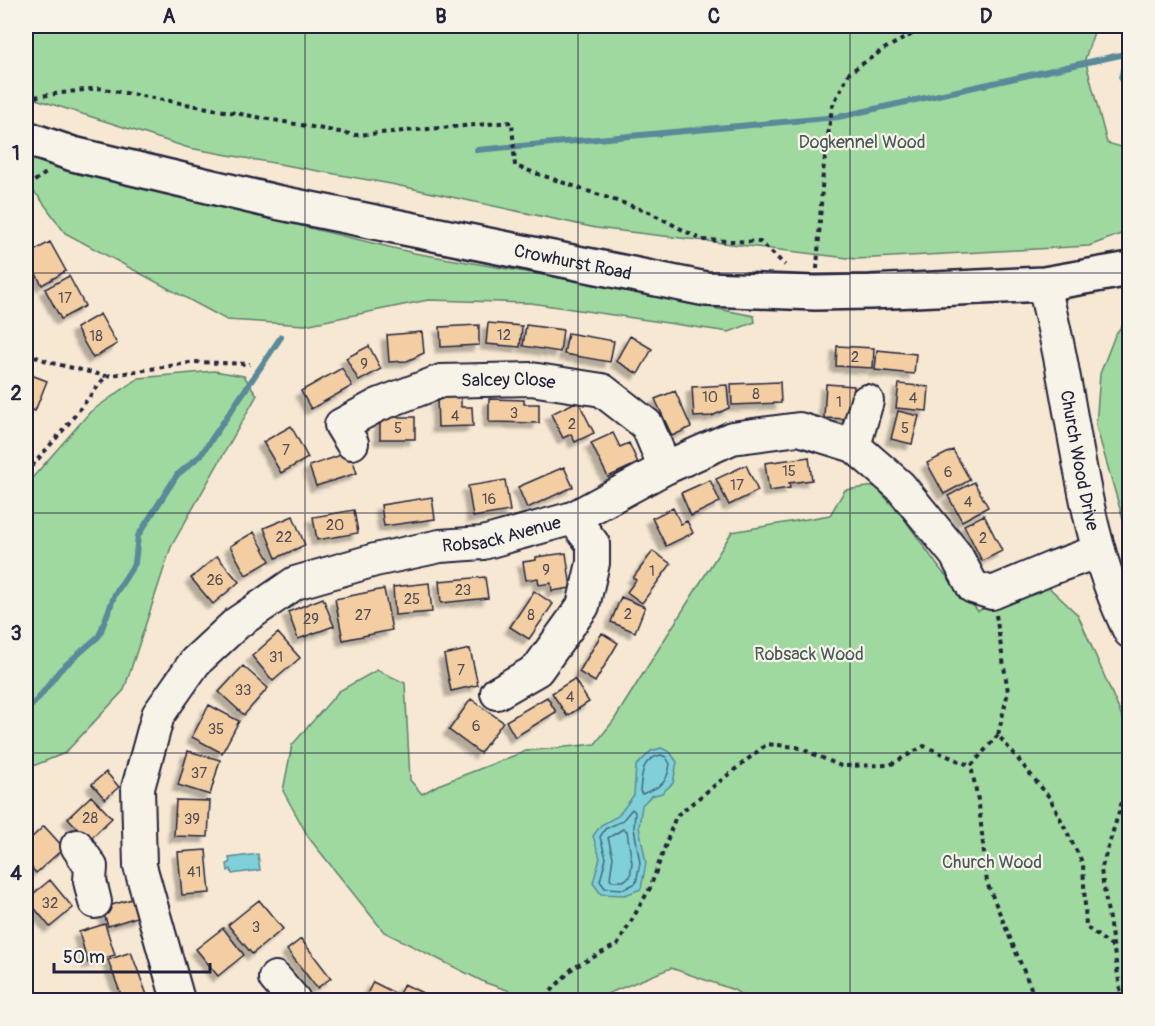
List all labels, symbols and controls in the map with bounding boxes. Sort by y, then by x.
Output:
text: A [163,4,176,29]
text: B [435,4,447,29]
text: C [708,4,720,29]
text: D [980,4,993,29]
park label: Dogkennel Wood [798,131,926,154]
text: 1 [12,141,20,166]
street label: Crowhurst Road [512,239,634,285]
house number: 17 [58,289,72,308]
house number: 12 [497,326,511,345]
house number: 18 [89,327,103,346]
house number: 2 [851,348,859,367]
house number: 9 [360,355,368,374]
street label: Salcey Close [461,367,557,394]
text: 2 [10,381,22,406]
house number: 8 [752,385,760,404]
house number: 10 [702,388,718,407]
street label: Church Wood Drive [1055,388,1105,533]
house number: 4 [909,389,918,408]
house number: 1 [836,393,842,412]
house number: 3 [510,404,518,423]
house number: 4 [451,407,460,426]
house number: 2 [568,415,576,434]
house number: 5 [394,419,402,438]
house number: 5 [901,419,909,438]
house number: 7 [282,441,290,460]
house number: 15 [782,462,796,481]
house number: 6 [944,463,952,482]
house number: 17 [730,476,744,495]
house number: 16 [482,490,496,509]
house number: 4 [964,493,973,512]
street label: Robsack Avenue [441,510,564,557]
house number: 20 [326,516,344,535]
house number: 22 [276,528,292,547]
house number: 2 [979,529,987,548]
house number: 9 [542,561,550,580]
house number: 1 [649,562,655,581]
house number: 26 [206,571,224,590]
house number: 23 [455,581,471,600]
house number: 25 [404,590,420,609]
house number: 2 [624,605,632,624]
house number: 27 [355,606,371,625]
house number: 8 [527,606,535,625]
house number: 29 [303,610,319,629]
text: 3 [10,621,22,646]
park label: Robsack Wood [754,643,864,666]
house number: 31 [269,648,283,667]
house number: 7 [457,661,465,680]
house number: 33 [235,681,251,700]
house number: 4 [566,688,575,707]
house number: 6 [472,717,480,736]
house number: 35 [208,720,224,739]
house number: 37 [191,764,207,783]
house number: 28 [82,809,98,828]
house number: 39 [184,810,200,829]
park label: Church Wood [942,851,1042,874]
text: 4 [10,861,22,886]
house number: 41 [187,863,201,882]
house number: 32 [42,894,58,913]
house number: 3 [252,918,260,937]
scale bar [54,936,210,974]
text: 50 m [63,946,105,969]

